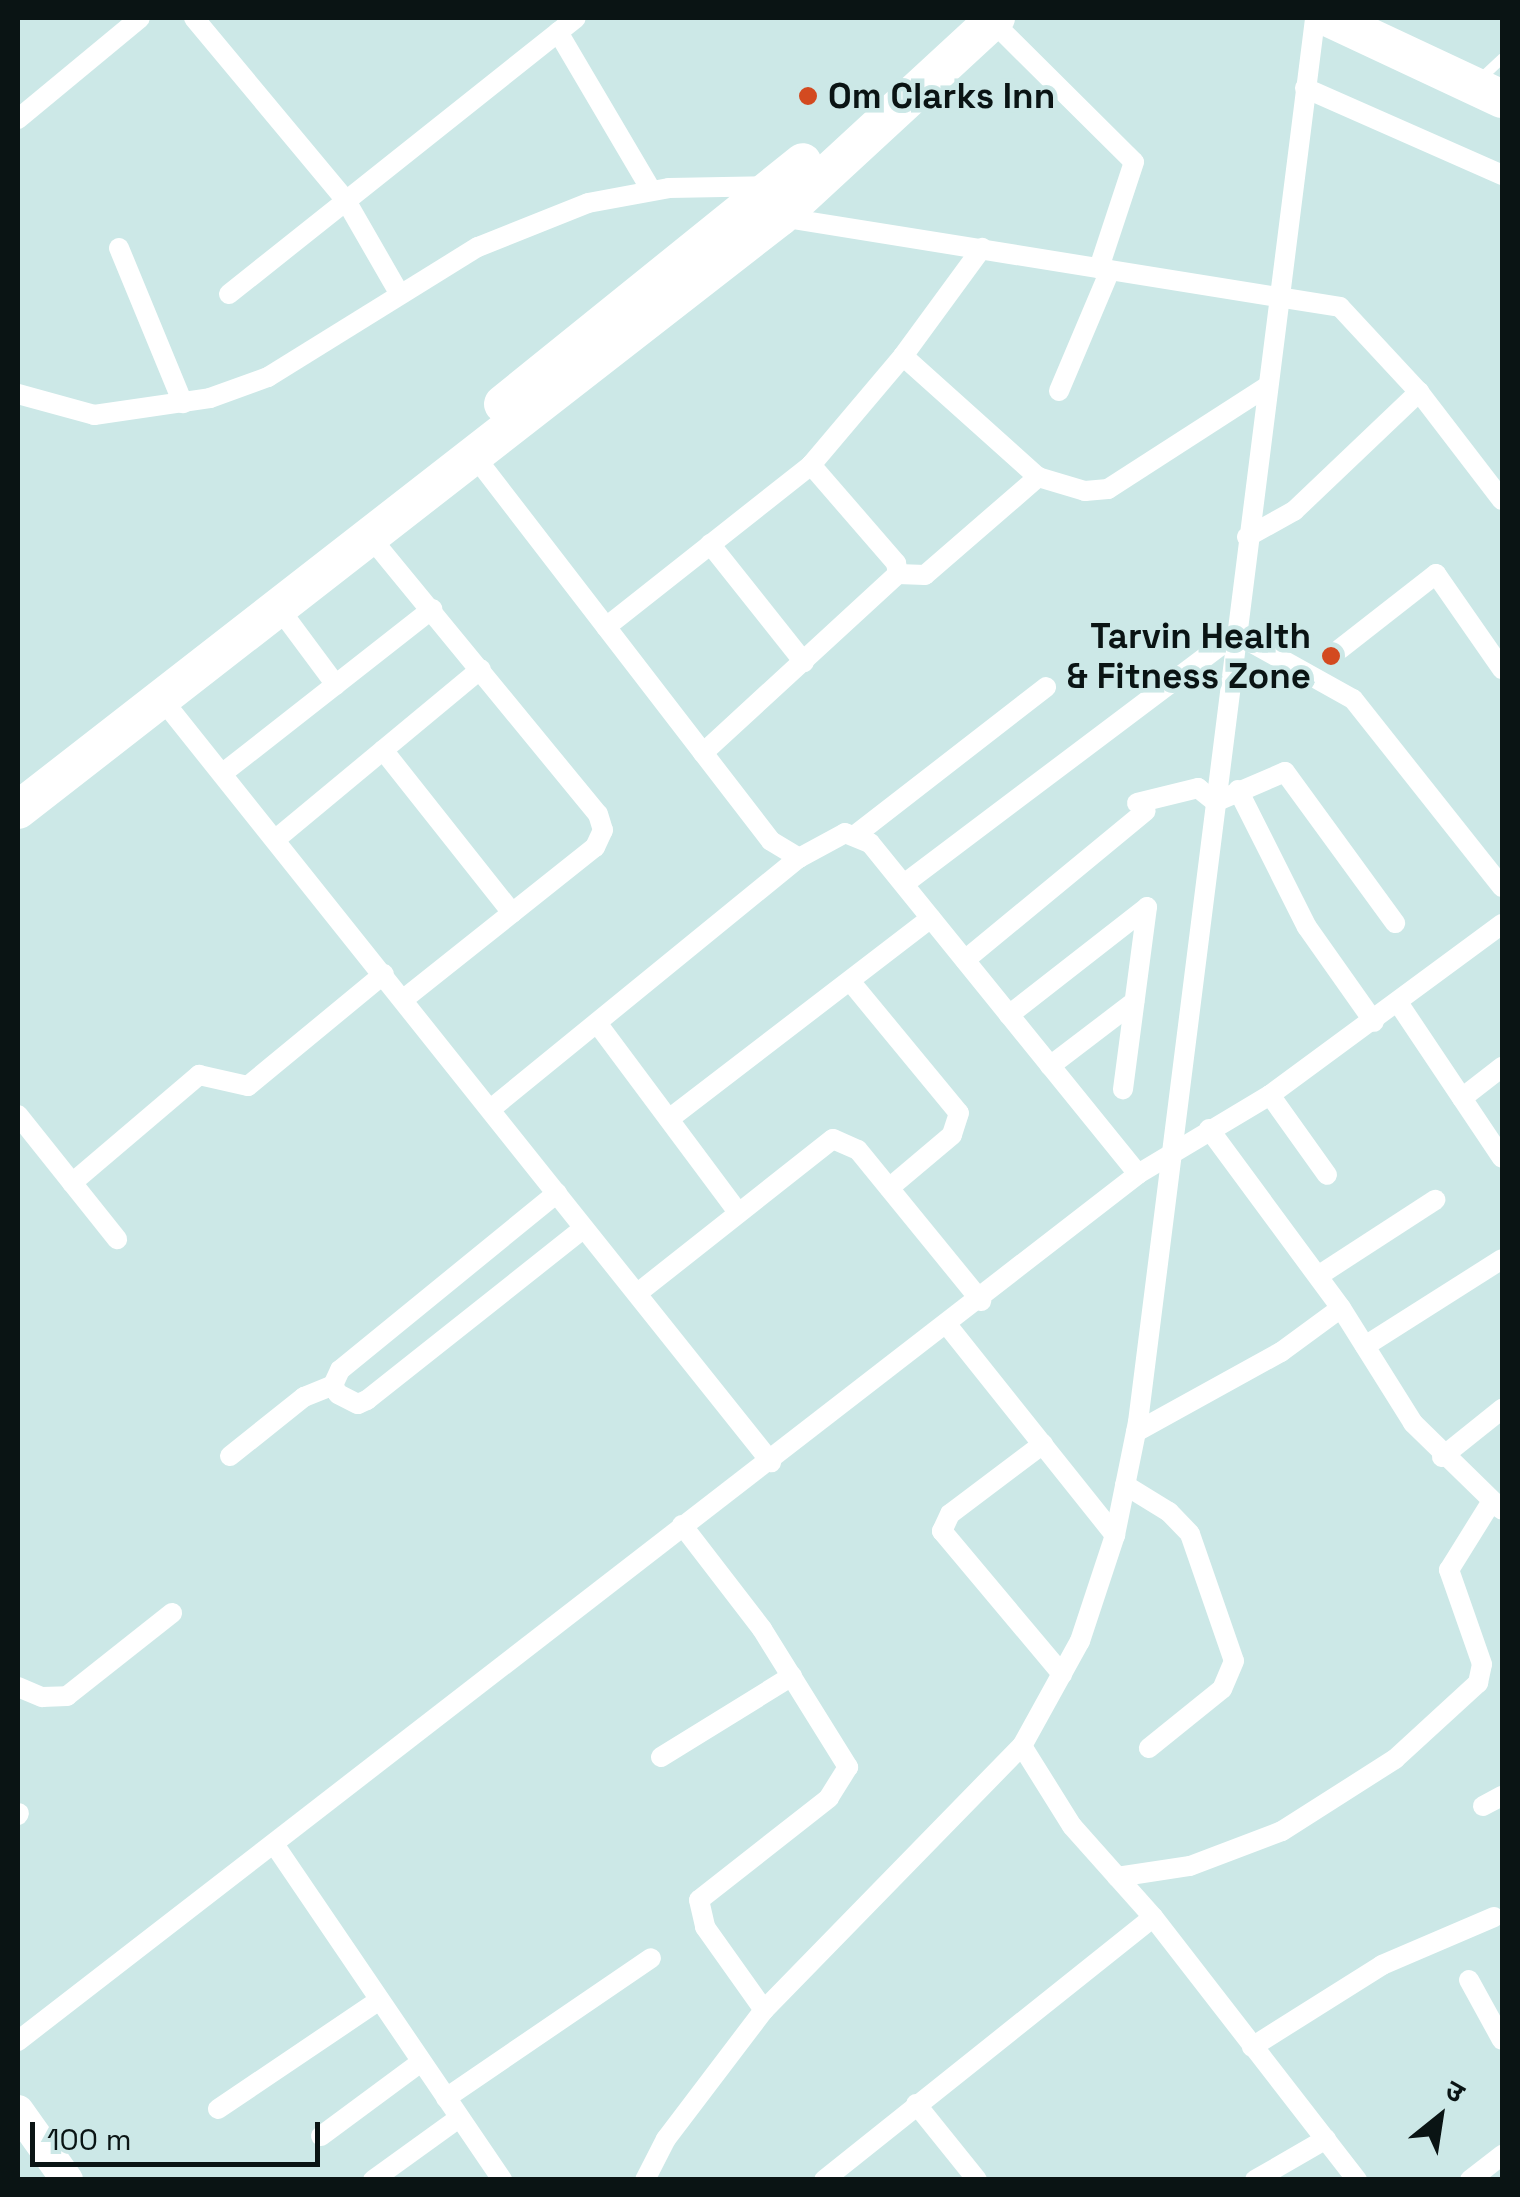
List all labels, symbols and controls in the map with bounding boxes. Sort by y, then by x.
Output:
place label: Om Clarks Inn [828,75,1055,117]
marker: Om Clarks Inn [797,85,819,107]
place label: Tarvin Health & Fitness Zone [1067,615,1311,697]
marker: Tarvin Health & Fitness Zone [1320,645,1342,667]
north arrow [1390,2067,1490,2167]
text: उ [1439,2071,1471,2111]
scale bar [35,2102,325,2164]
text: 100 m [47,2120,132,2159]

